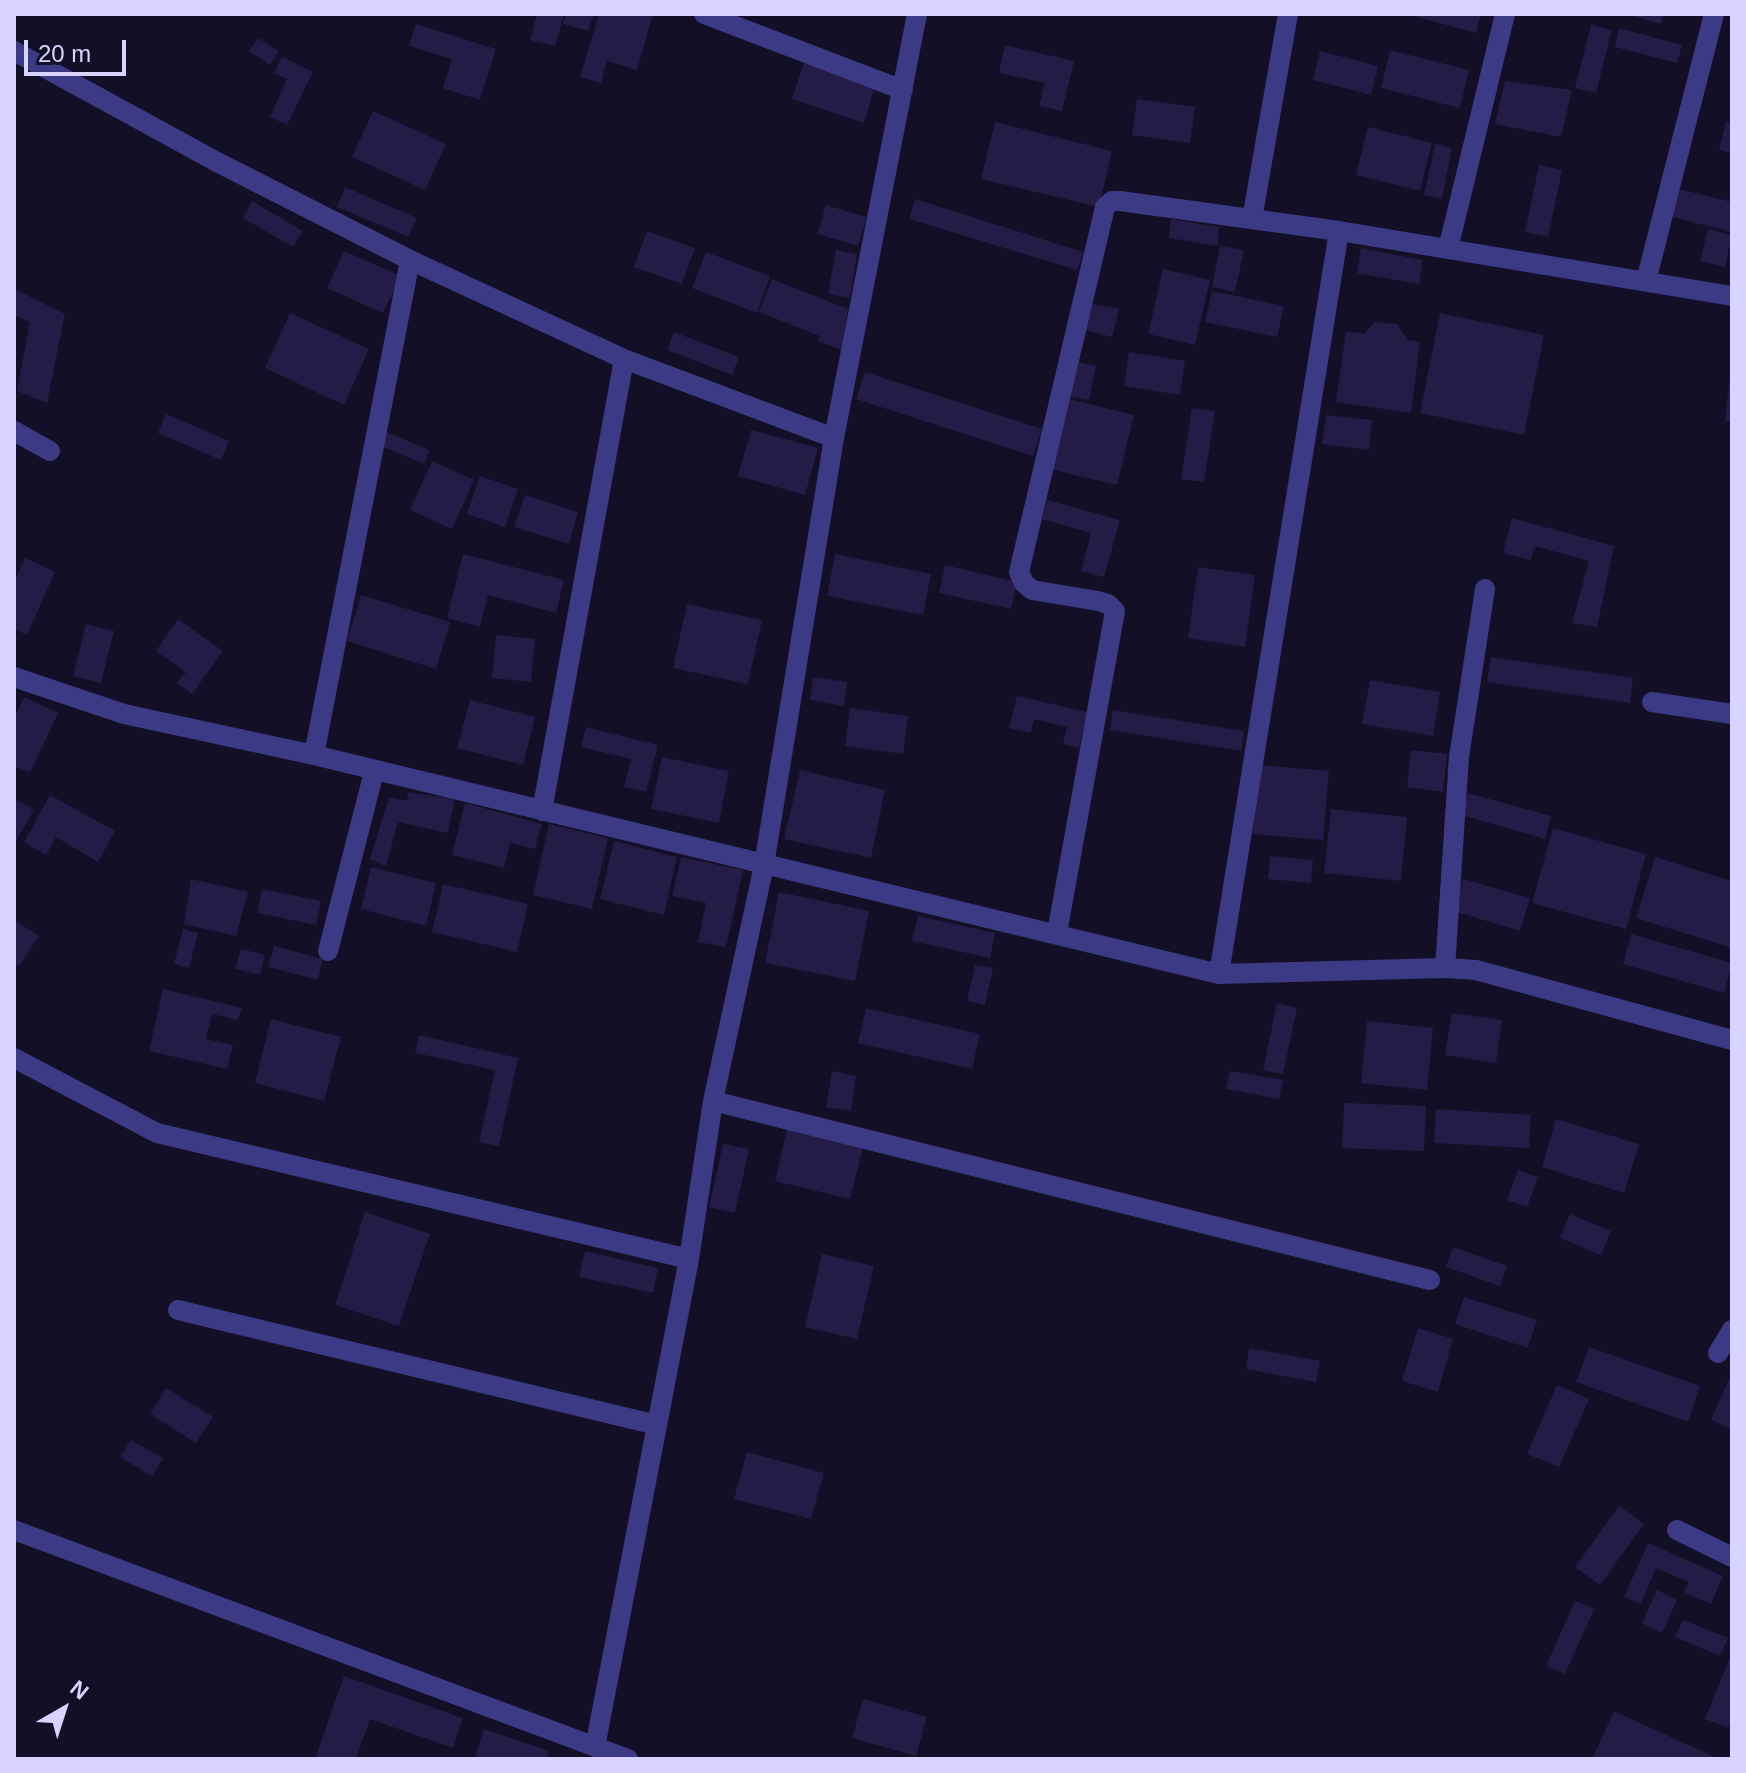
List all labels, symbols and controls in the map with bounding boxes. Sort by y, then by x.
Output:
scale bar [28,24,130,74]
text: 20 m [38,40,91,67]
north arrow [24,1669,104,1749]
text: N [65,1675,93,1705]

